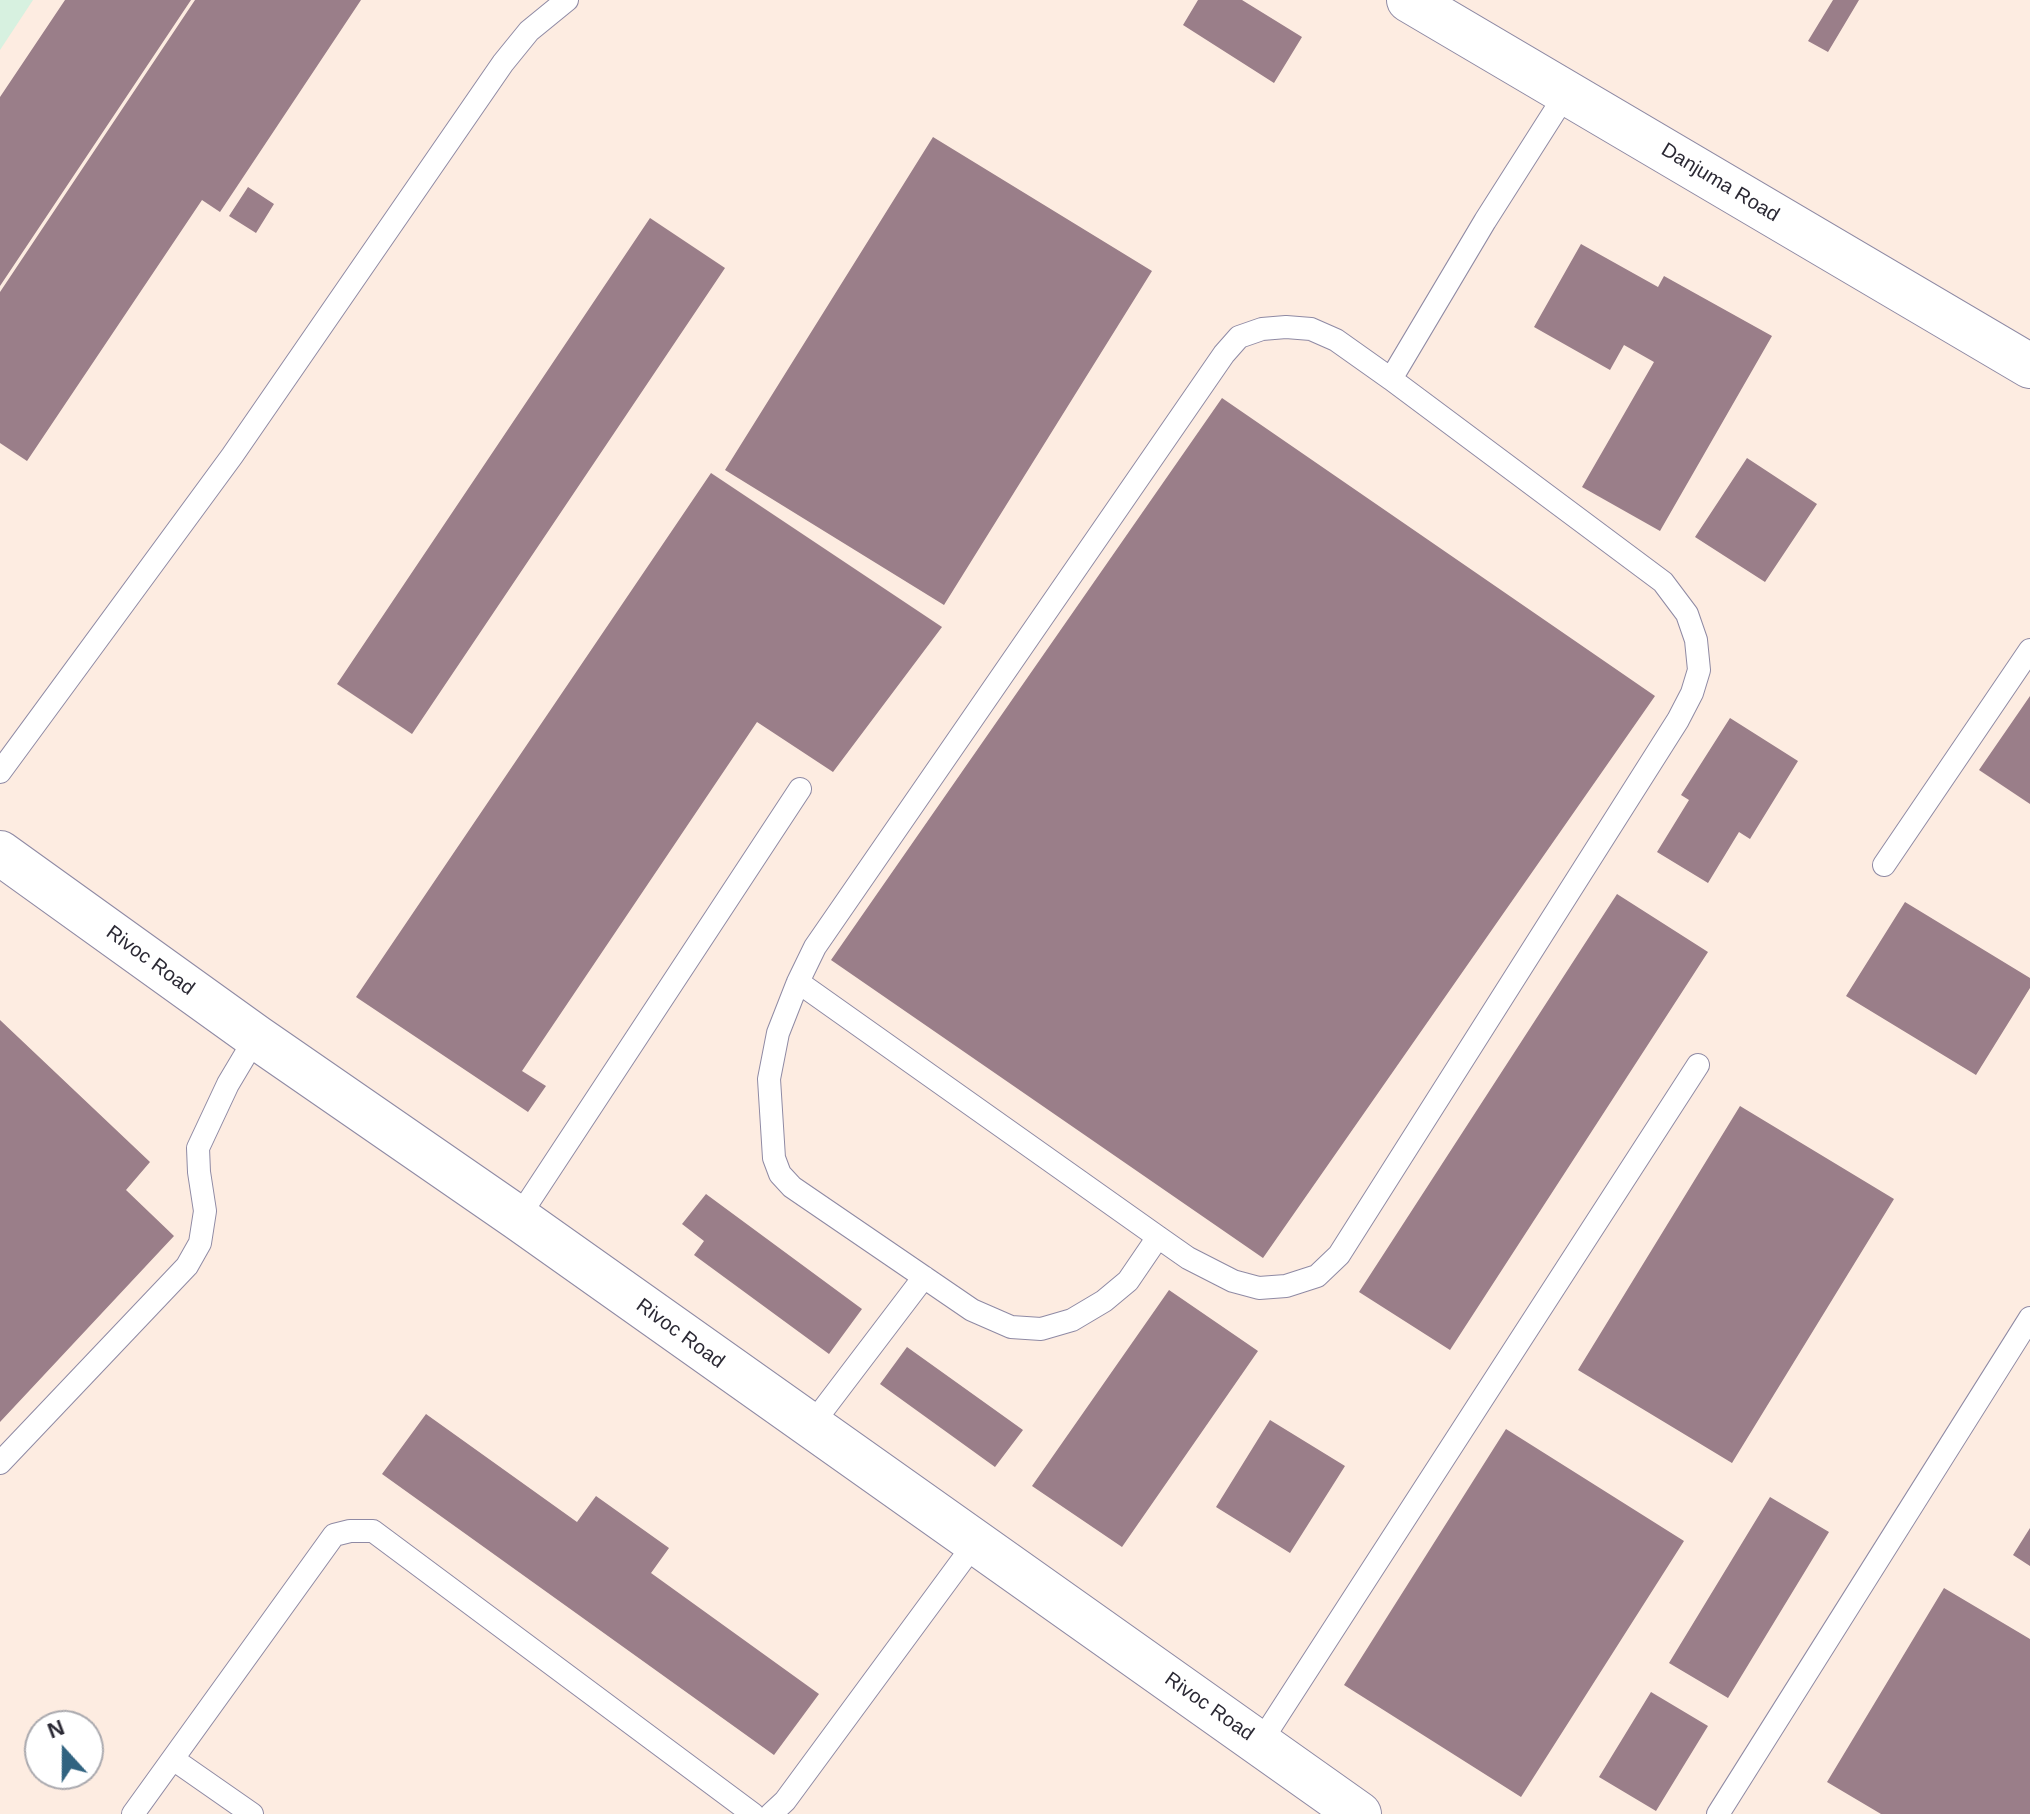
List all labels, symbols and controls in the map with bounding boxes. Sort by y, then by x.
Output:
street label: Danjuma Road [1657,138,1783,228]
street label: Rivoc Road [101,921,199,1001]
street label: Rivoc Road [631,1294,729,1374]
street label: Rivoc Road [1160,1668,1258,1746]
north arrow [24,1710,104,1790]
text: N [44,1714,68,1744]

